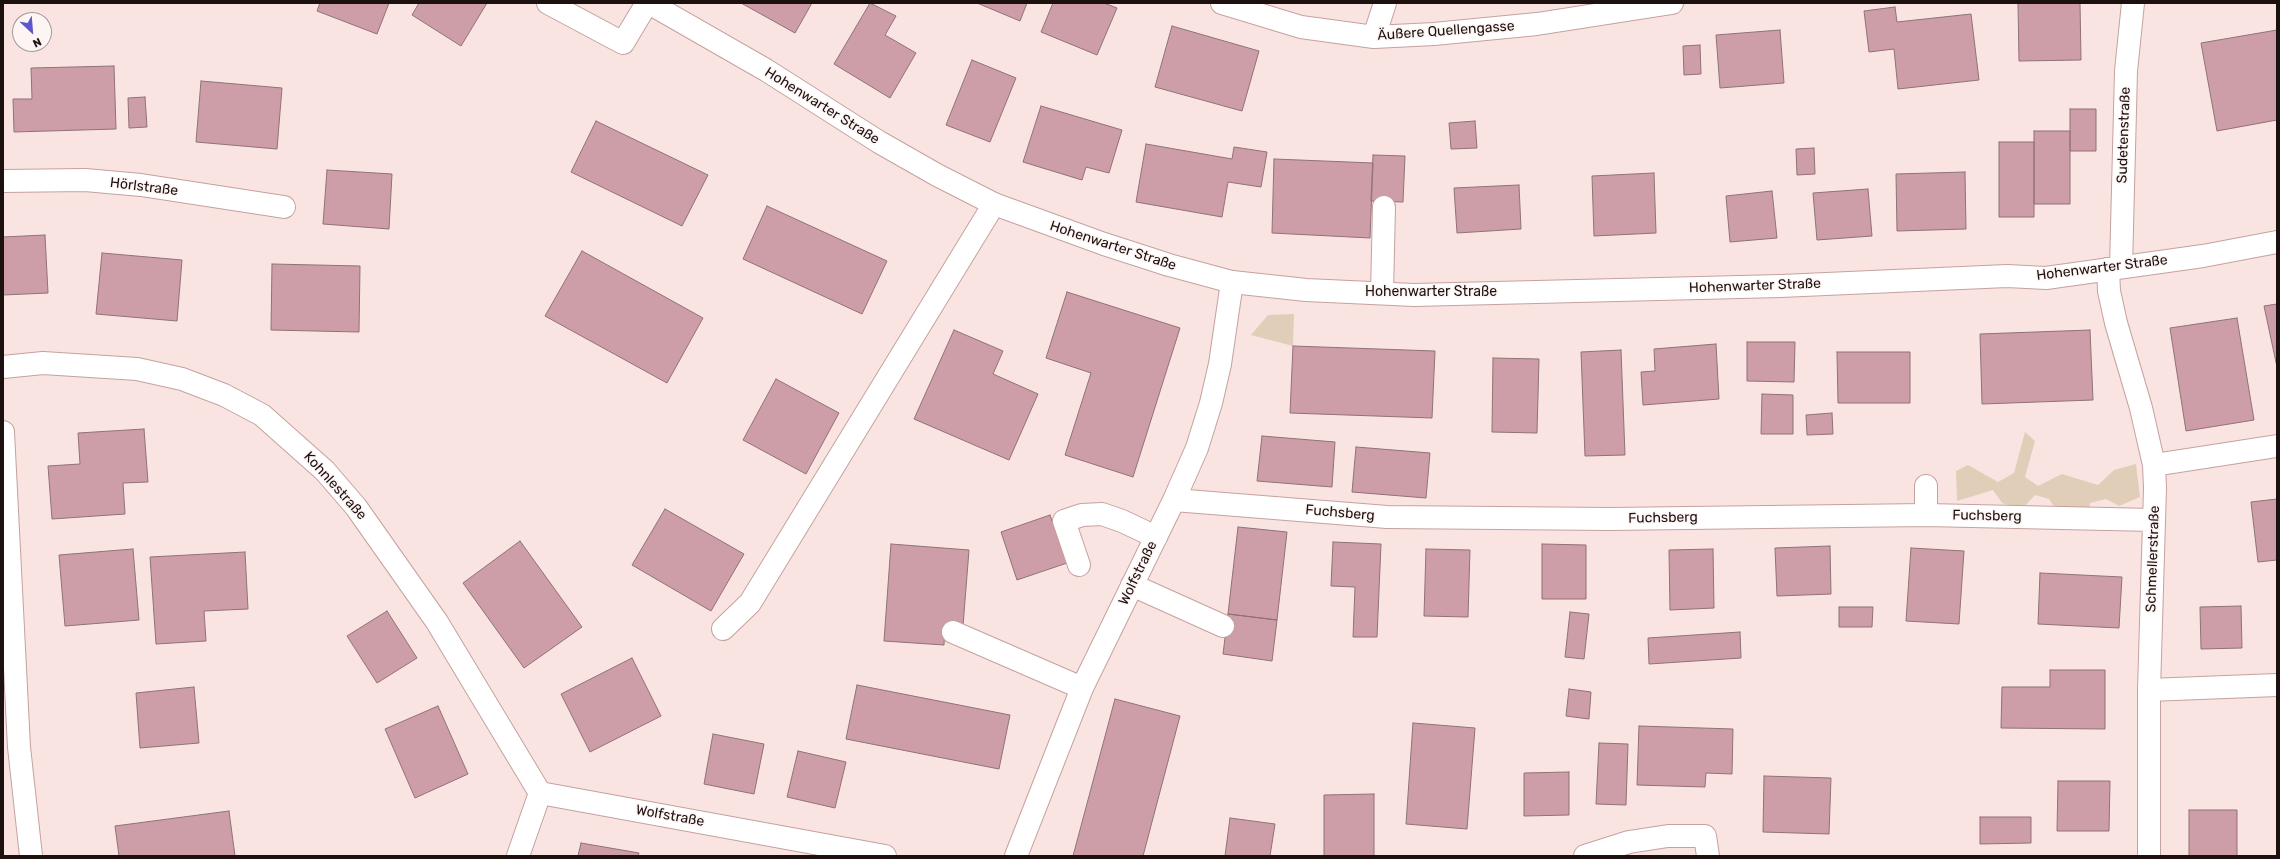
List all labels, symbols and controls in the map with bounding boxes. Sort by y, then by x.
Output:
north arrow [12,12,52,52]
street label: Äußere Quellengasse [1377,18,1515,44]
text: N [31,35,43,50]
street label: Hohenwarter Straße [762,64,882,148]
street label: Sudetenstraße [2114,86,2134,184]
street label: Hörlstraße [109,174,179,200]
street label: Hohenwarter Straße [1048,218,1178,274]
street label: Hohenwarter Straße [2035,252,2169,284]
street label: Hohenwarter Straße [1689,275,1821,297]
street label: Hohenwarter Straße [1365,284,1497,300]
street label: Kohnlestraße [300,448,370,524]
street label: Fuchsberg [1305,502,1375,524]
street label: Schmellerstraße [2143,505,2163,613]
street label: Fuchsberg [1952,507,2022,525]
street label: Fuchsberg [1628,509,1698,527]
street label: Wolfstraße [1115,538,1161,608]
street label: Wolfstraße [634,802,706,830]

